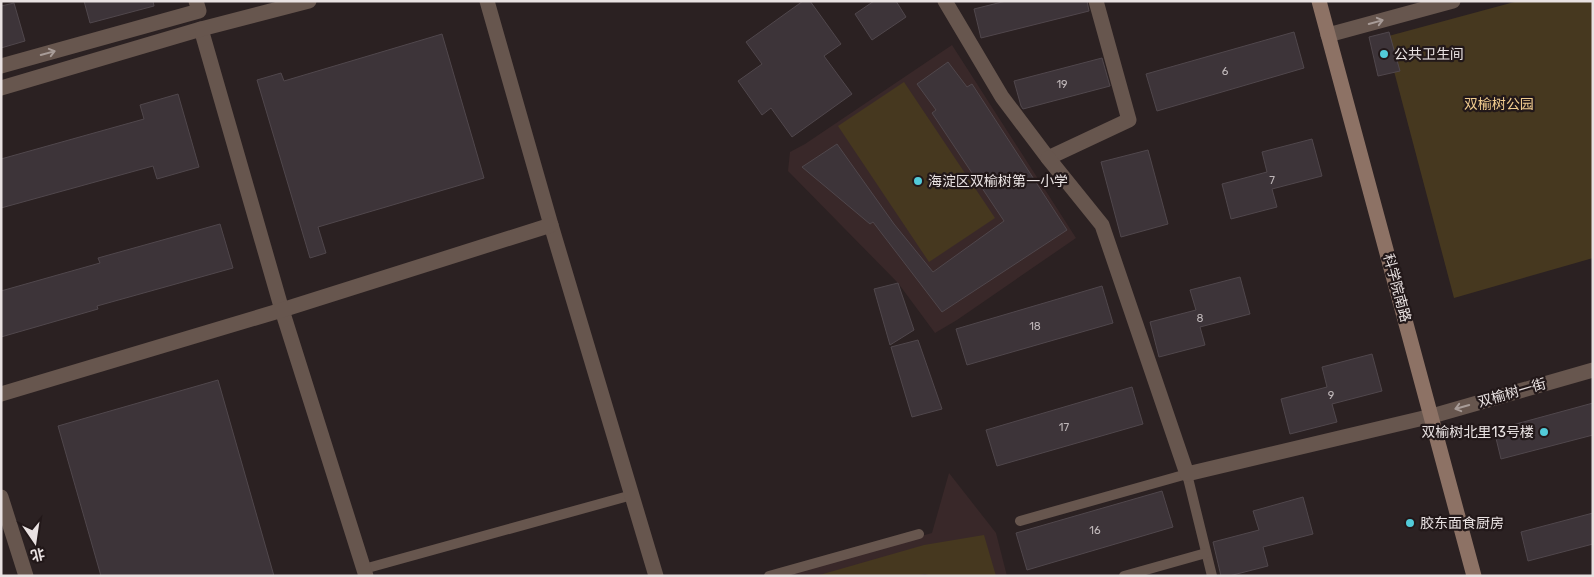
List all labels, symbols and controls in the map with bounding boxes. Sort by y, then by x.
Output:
one-way arrow [1367,17,1383,26]
place label: 公共卫生间 [1394,46,1464,63]
one-way arrow [40,48,56,57]
marker: 公共卫生间 [1378,48,1390,60]
house number: 6 [1222,65,1229,78]
house number: 19 [1056,78,1068,91]
park label: 双榆树公园 [1464,96,1534,113]
place label: 海淀区双榆树第一小学 [928,173,1068,190]
house number: 7 [1269,174,1275,187]
marker: 海淀区双榆树第一小学 [912,175,924,187]
street label: 科学院南路 [1380,252,1414,324]
house number: 8 [1197,312,1204,325]
house number: 18 [1029,320,1041,333]
street label: 双榆树一街 [1476,375,1548,411]
house number: 9 [1328,389,1334,402]
one-way arrow [1454,403,1470,413]
house number: 17 [1059,421,1070,434]
place label: 双榆树北里13号楼 [1422,424,1534,441]
marker: 双榆树北里13号楼 [1538,426,1550,438]
place label: 胶东面食厨房 [1420,515,1504,532]
north arrow [10,517,60,567]
marker: 胶东面食厨房 [1404,517,1416,529]
house number: 16 [1089,524,1101,537]
text: 北 [29,544,47,564]

